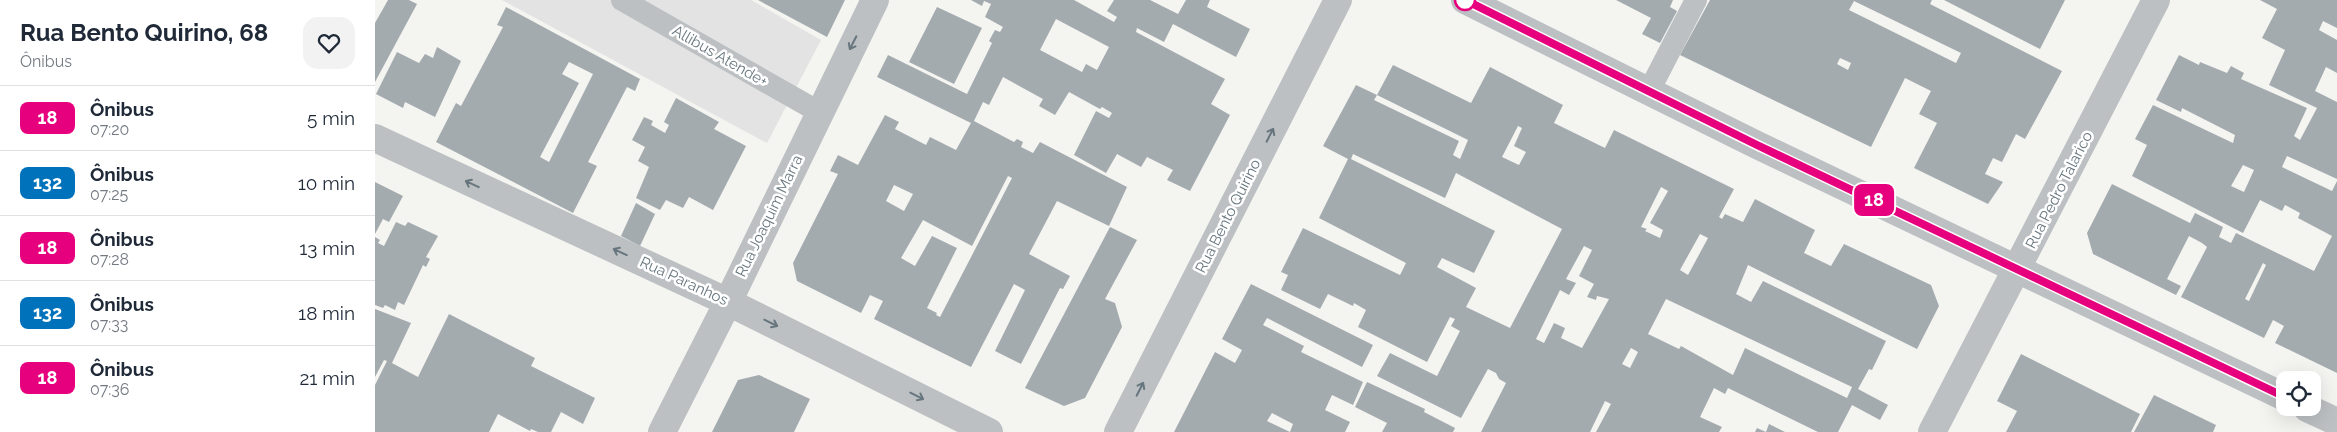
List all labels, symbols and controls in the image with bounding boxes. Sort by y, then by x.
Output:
unlabelled marker [1454,0,1476,11]
button: heart [303,17,355,69]
text: Rua Bento Quirino, 68 [20,18,268,47]
street label: Allibus Atende+ [669,21,771,91]
one-way arrow [848,35,857,50]
text: Ônibus [20,52,72,71]
text: Ônibus [90,98,154,120]
text: 18 [38,107,57,128]
text: 5 min [307,107,355,129]
text: 07:20 [90,120,129,139]
one-way arrow [1265,127,1275,142]
street label: Rua Pedro Talarico [2022,128,2096,252]
street label: Rua Joaquim Marra [732,152,806,280]
street label: Rua Bento Quirino [1192,156,1264,276]
text: Ônibus [90,163,154,185]
text: 132 [33,172,62,193]
text: 10 min [298,172,355,194]
one-way arrow [465,178,480,188]
line badge: 18 [1851,184,1897,216]
text: 07:25 [90,185,128,204]
text: 18 [1864,189,1884,210]
text: Ônibus [90,228,154,250]
text: 18 [38,237,57,258]
text: 13 min [299,237,355,259]
one-way arrow [613,246,628,256]
text: 07:28 [90,250,129,269]
street label: Rua Paranhos [637,253,731,309]
text: Ônibus [90,293,154,315]
text: 132 [33,302,62,323]
text: 18 min [298,302,355,324]
text: 07:33 [90,315,128,334]
one-way arrow [764,318,779,328]
text: Ônibus [90,358,154,380]
text: 18 [38,367,57,388]
text: 21 min [299,367,355,389]
map controls [2276,371,2321,416]
button: locate [2276,371,2321,416]
text: 07:36 [90,380,129,399]
one-way arrow [1135,381,1145,396]
one-way arrow [909,392,924,401]

